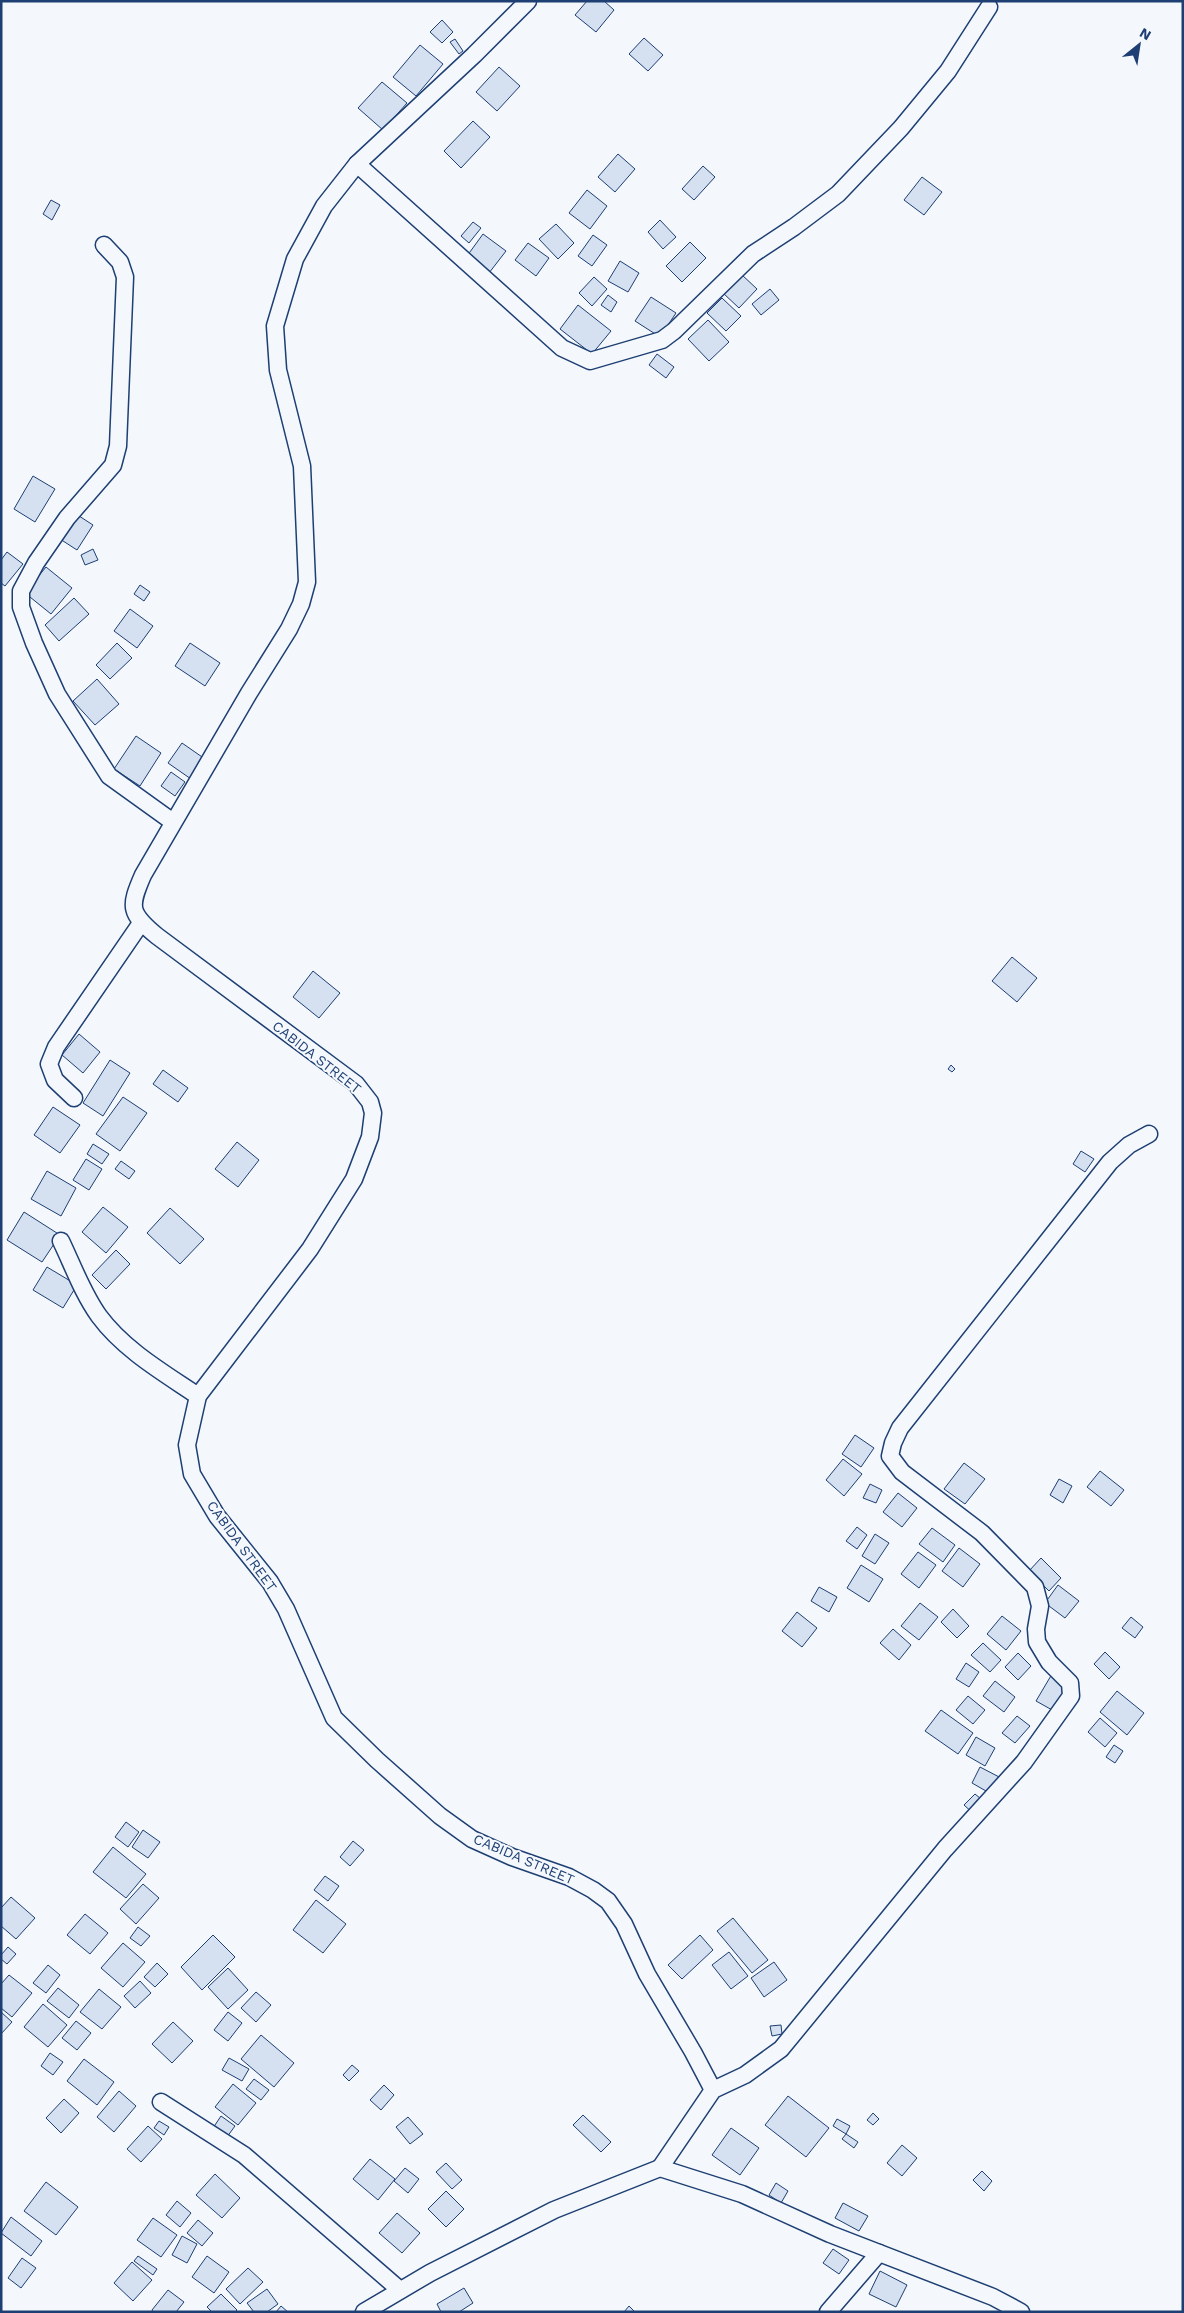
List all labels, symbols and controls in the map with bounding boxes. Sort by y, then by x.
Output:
north arrow [1114,20,1164,70]
text: N [1137,24,1154,43]
street label: CABIDA STREET [270,1017,365,1097]
street label: CABIDA STREET [204,1498,281,1595]
street label: CABIDA STREET [471,1831,577,1888]

